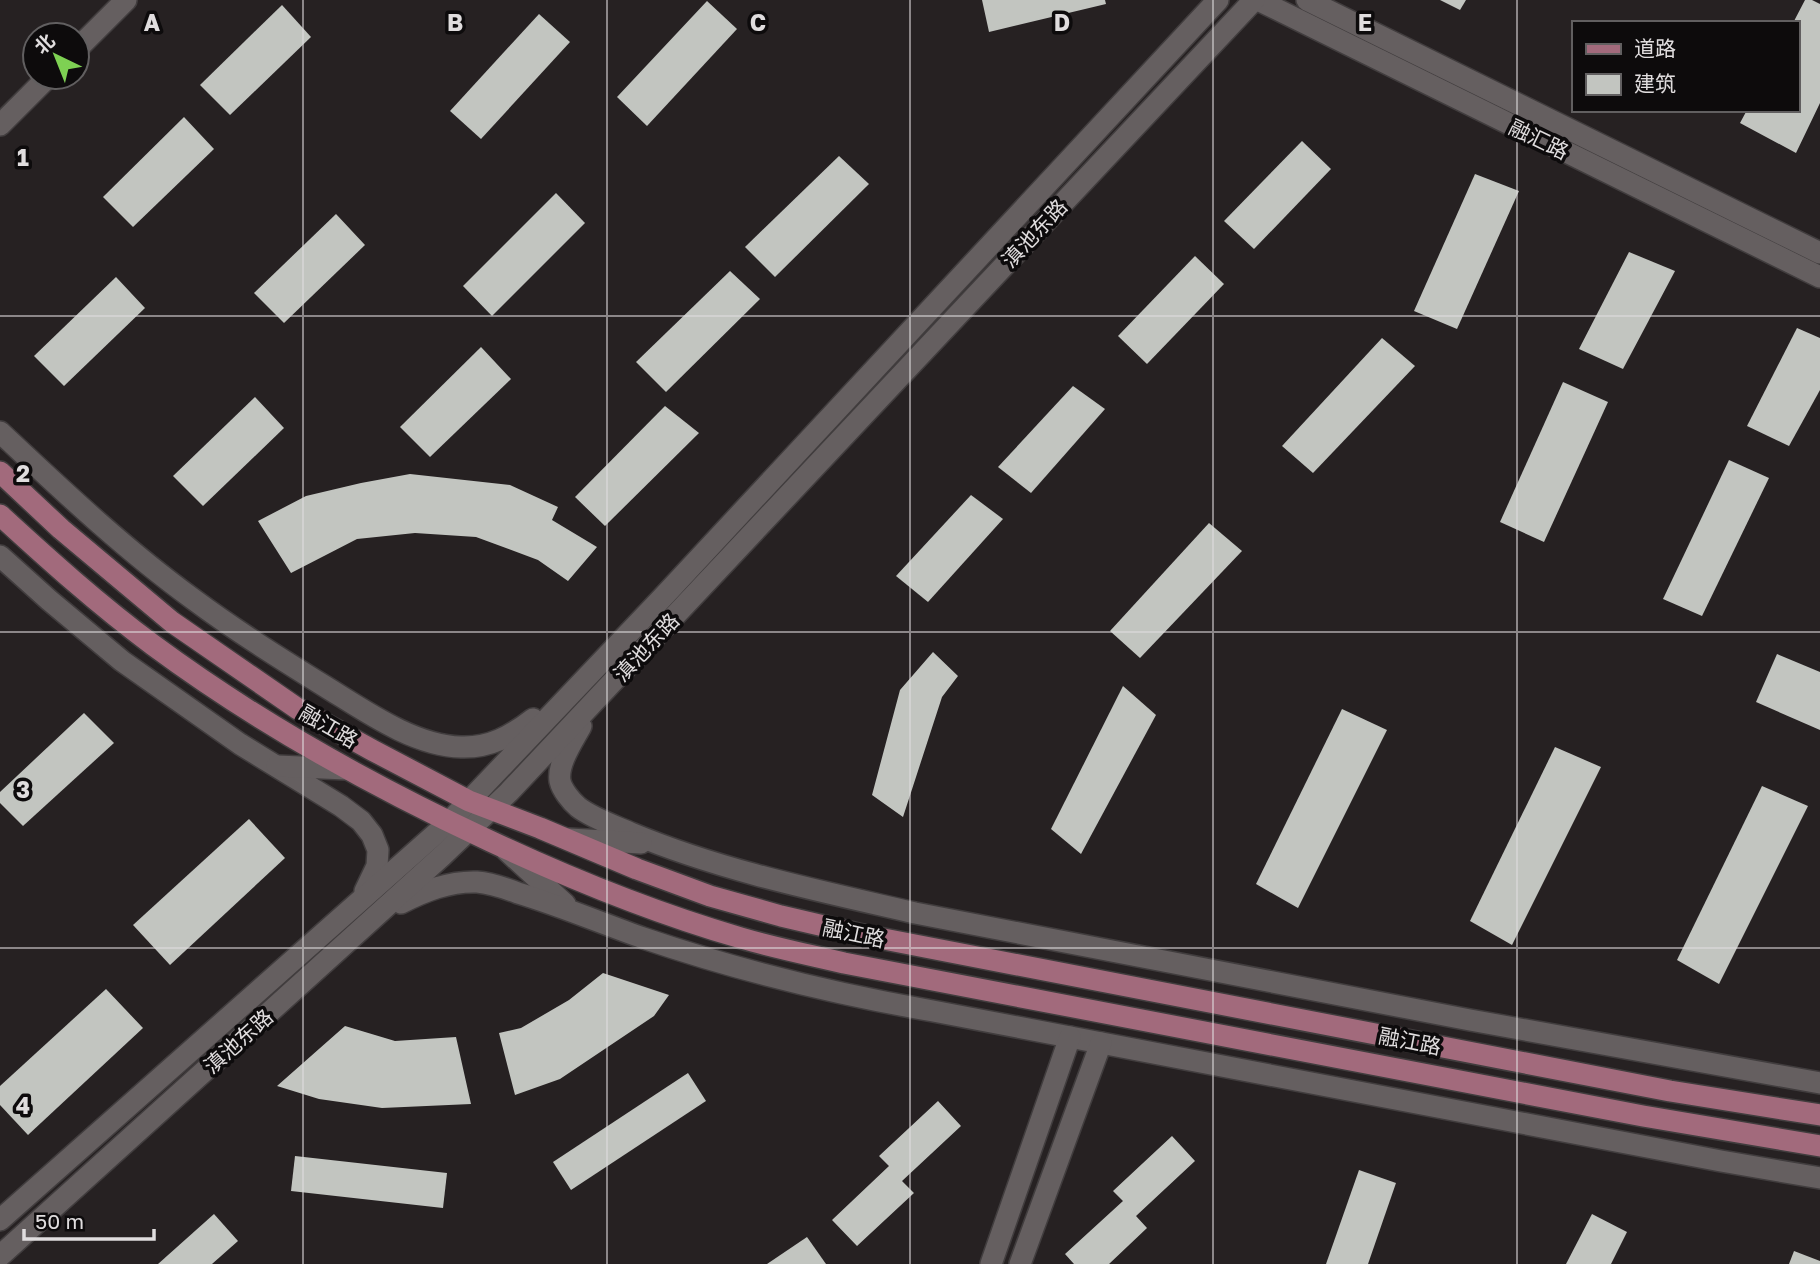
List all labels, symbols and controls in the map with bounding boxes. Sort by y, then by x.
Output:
text: A [144,8,161,36]
text: B [447,8,463,36]
text: C [750,8,766,36]
text: D [1054,8,1070,36]
text: E [1358,8,1372,36]
north arrow [21,21,91,91]
legend [1572,21,1799,112]
text: 北 [29,28,59,58]
text: 道路 [1634,35,1676,61]
text: 建筑 [1634,70,1676,96]
street label: 融汇路 [1505,114,1573,164]
text: 1 [17,143,29,171]
street label: 滇池东路 [996,193,1072,273]
text: 2 [16,459,30,487]
street label: 滇池东路 [608,607,684,687]
street label: 融江路 [295,699,363,753]
text: 3 [16,775,30,803]
street label: 融江路 [820,914,888,952]
street label: 滇池东路 [198,1003,278,1079]
street label: 融江路 [1377,1022,1443,1060]
text: 4 [16,1091,30,1119]
scale bar [24,1198,154,1242]
text: 50 m [35,1208,84,1234]

